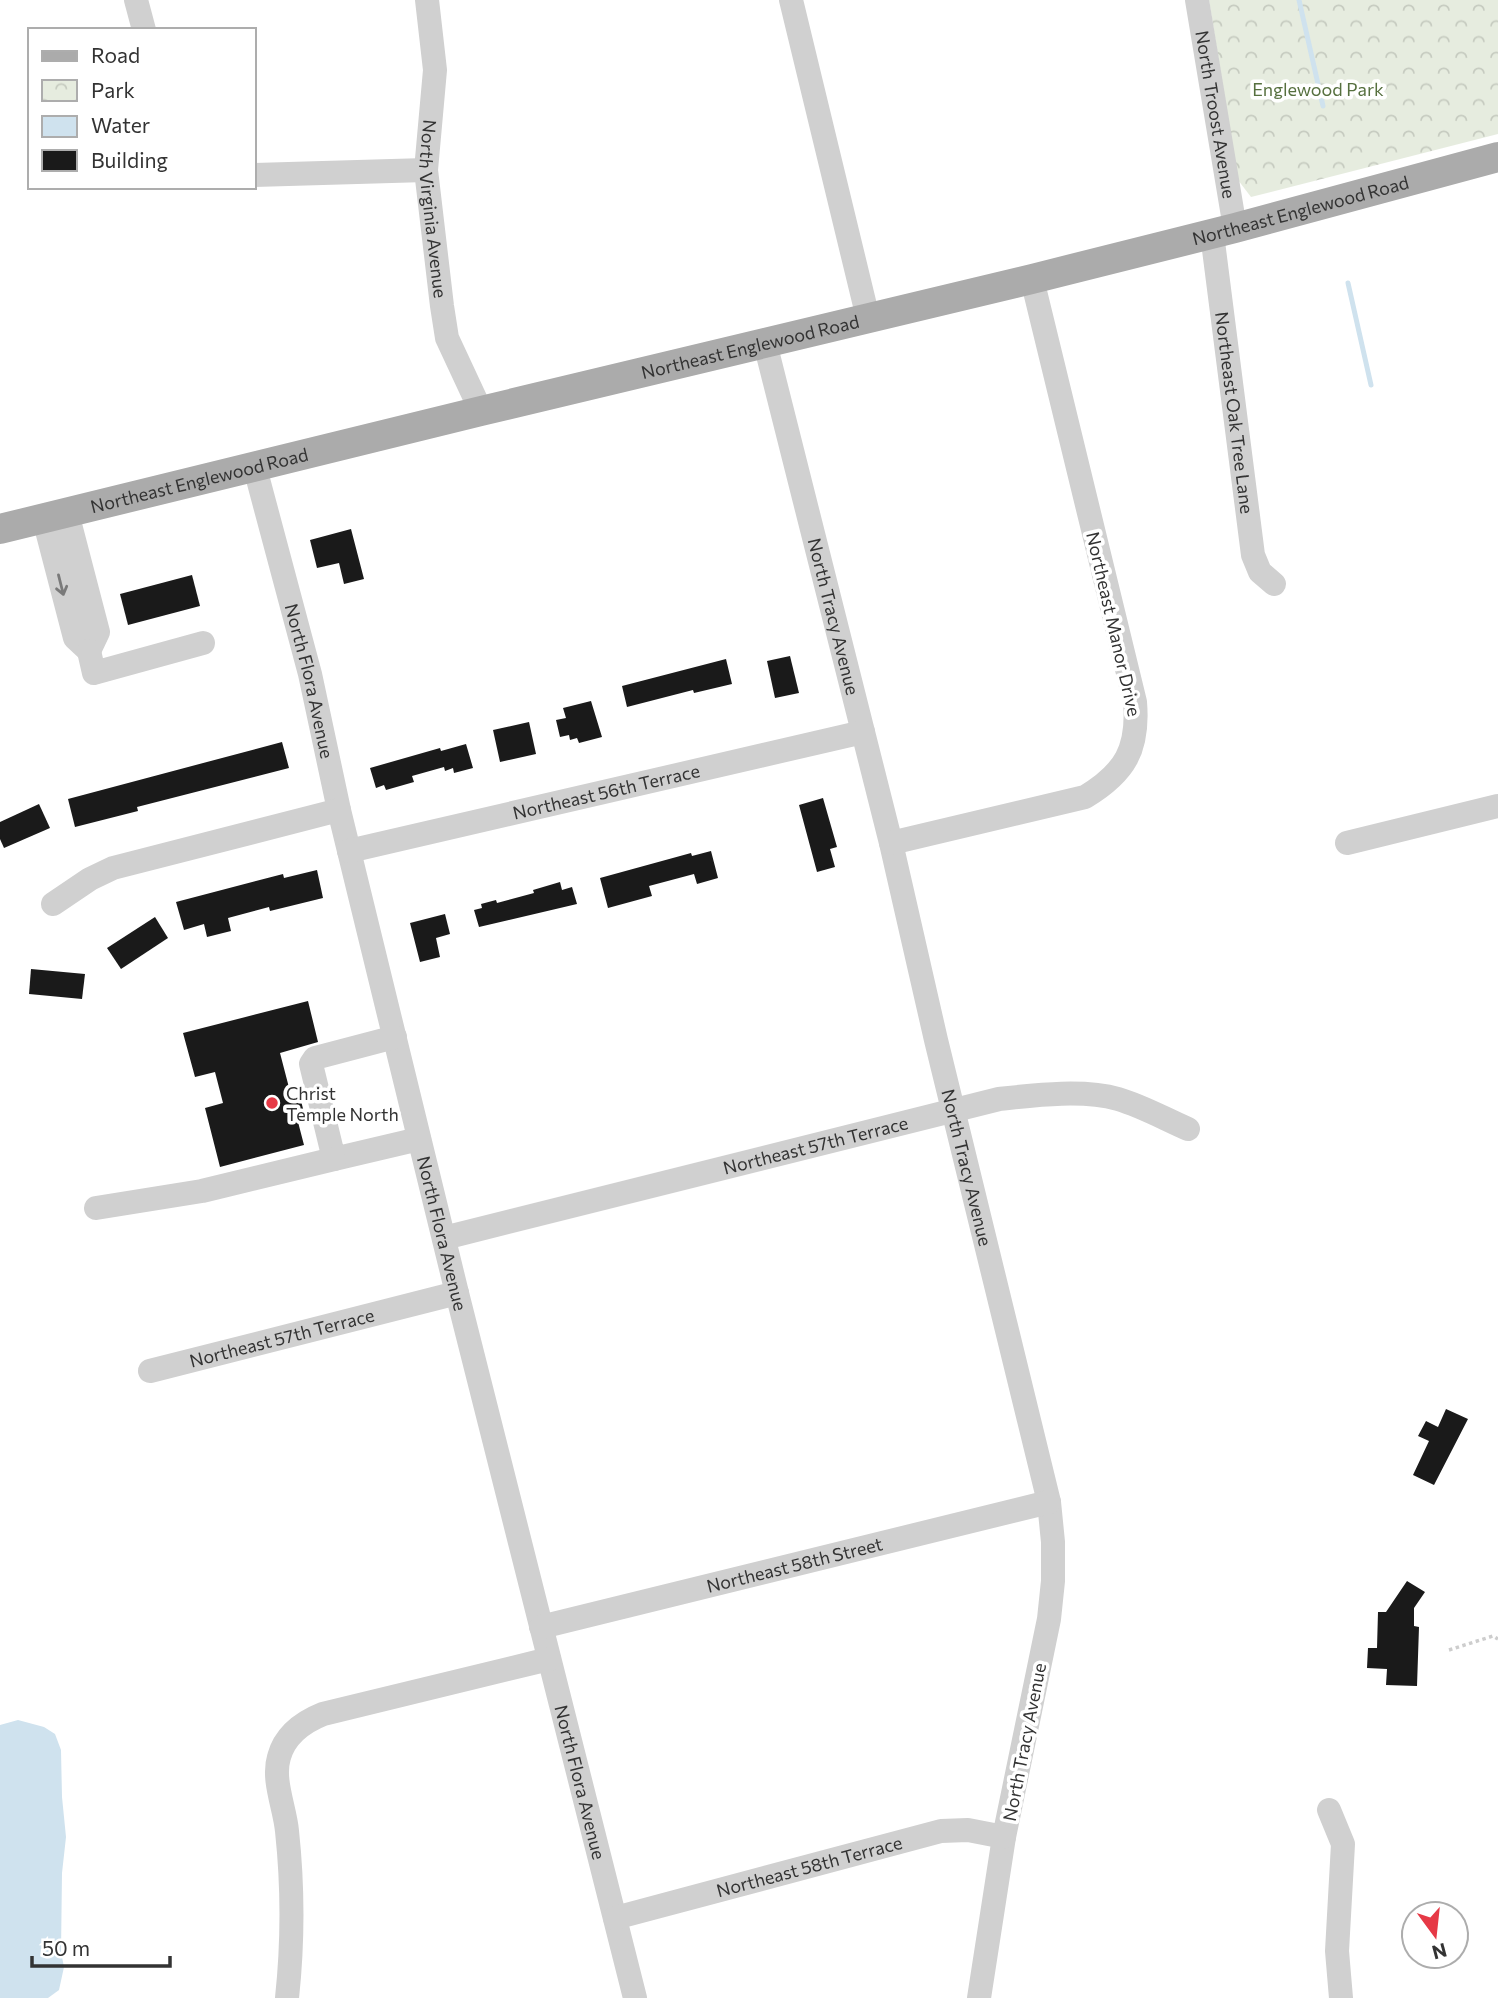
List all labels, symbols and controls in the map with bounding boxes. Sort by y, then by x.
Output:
legend [28,28,256,189]
street label: North Troost Avenue [1191,29,1241,200]
text: Road [91,42,140,67]
text: Park [91,77,135,102]
park label: Englewood Park [1252,78,1384,100]
text: Water [91,112,150,137]
street label: North Virginia Avenue [415,119,452,299]
text: Building [91,147,168,172]
street label: Northeast Englewood Road [1190,171,1411,249]
street label: Northeast Englewood Road [639,310,861,383]
street label: Northeast Oak Tree Lane [1211,310,1259,515]
street label: Northeast Englewood Road [88,443,310,517]
street label: Northeast Manor Drive [1082,530,1146,718]
street label: North Tracy Avenue [804,536,864,697]
one-way arrow [55,573,68,596]
street label: North Flora Avenue [281,601,339,760]
street label: Northeast 56th Terrace [511,759,702,824]
place label: Christ Temple North [286,1082,399,1125]
street label: North Tracy Avenue [937,1087,997,1248]
marker: Christ Temple North [264,1095,280,1111]
street label: Northeast 57th Terrace [721,1111,910,1179]
street label: North Flora Avenue [413,1154,472,1313]
street label: Northeast 57th Terrace [187,1303,377,1372]
street label: Northeast 58th Street [704,1532,885,1597]
street label: North Tracy Avenue [998,1661,1050,1823]
street label: North Flora Avenue [550,1703,611,1862]
street label: Northeast 58th Terrace [714,1831,904,1901]
north arrow [1400,1900,1470,1970]
scale bar [32,1924,170,1968]
text: 50 m [42,1935,90,1960]
text: N [1430,1939,1449,1965]

